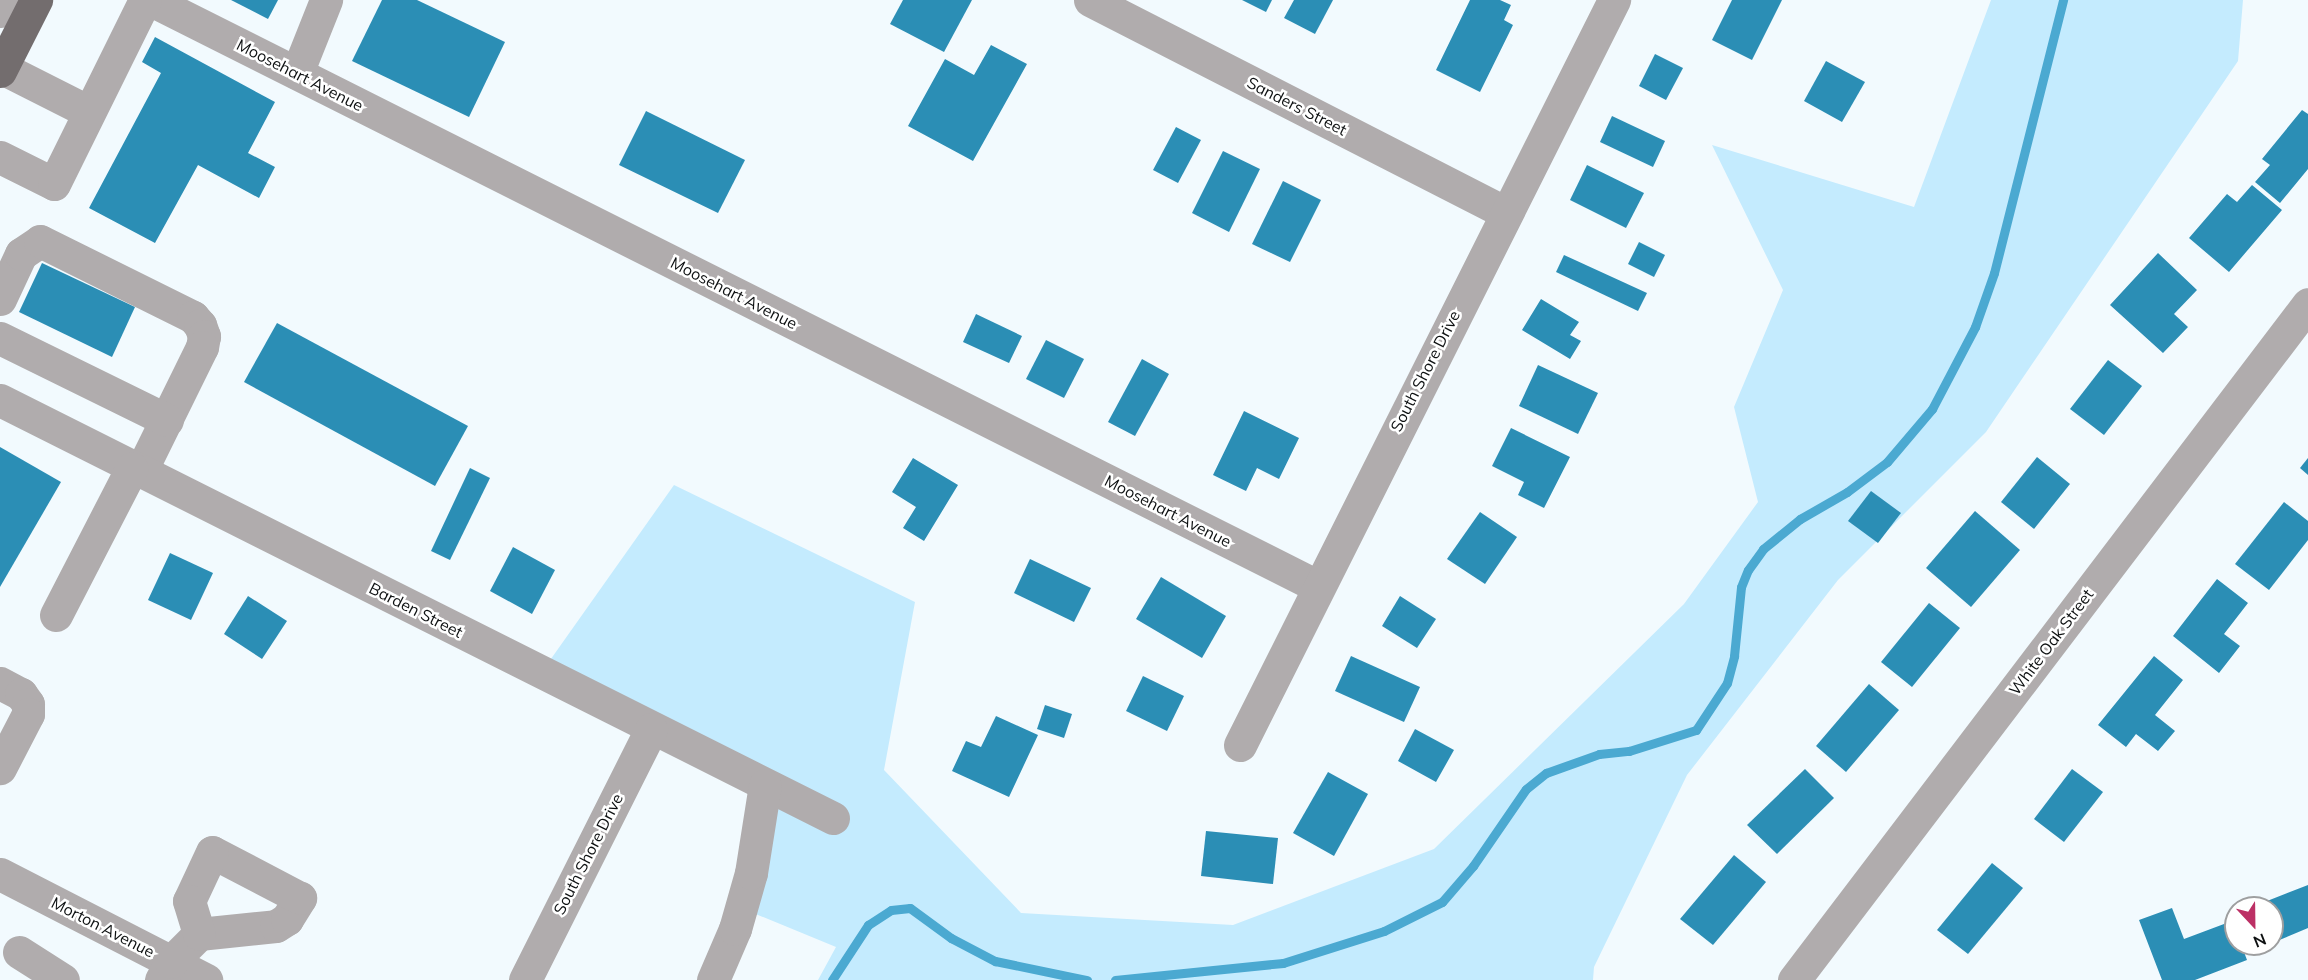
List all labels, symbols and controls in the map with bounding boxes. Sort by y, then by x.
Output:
street label: Moosehart Avenue [234,35,366,115]
street label: Sanders Street [1244,73,1350,139]
street label: Moosehart Avenue [668,253,800,333]
street label: South Shore Drive [1386,307,1464,435]
street label: Moosehart Avenue [1102,471,1234,551]
street label: Barden Street [366,578,466,642]
street label: White Oak Street [2005,585,2097,699]
street label: South Shore Drive [549,790,627,918]
street label: Morton Avenue [48,893,158,961]
north arrow [2224,896,2284,956]
text: N [2251,929,2269,952]

